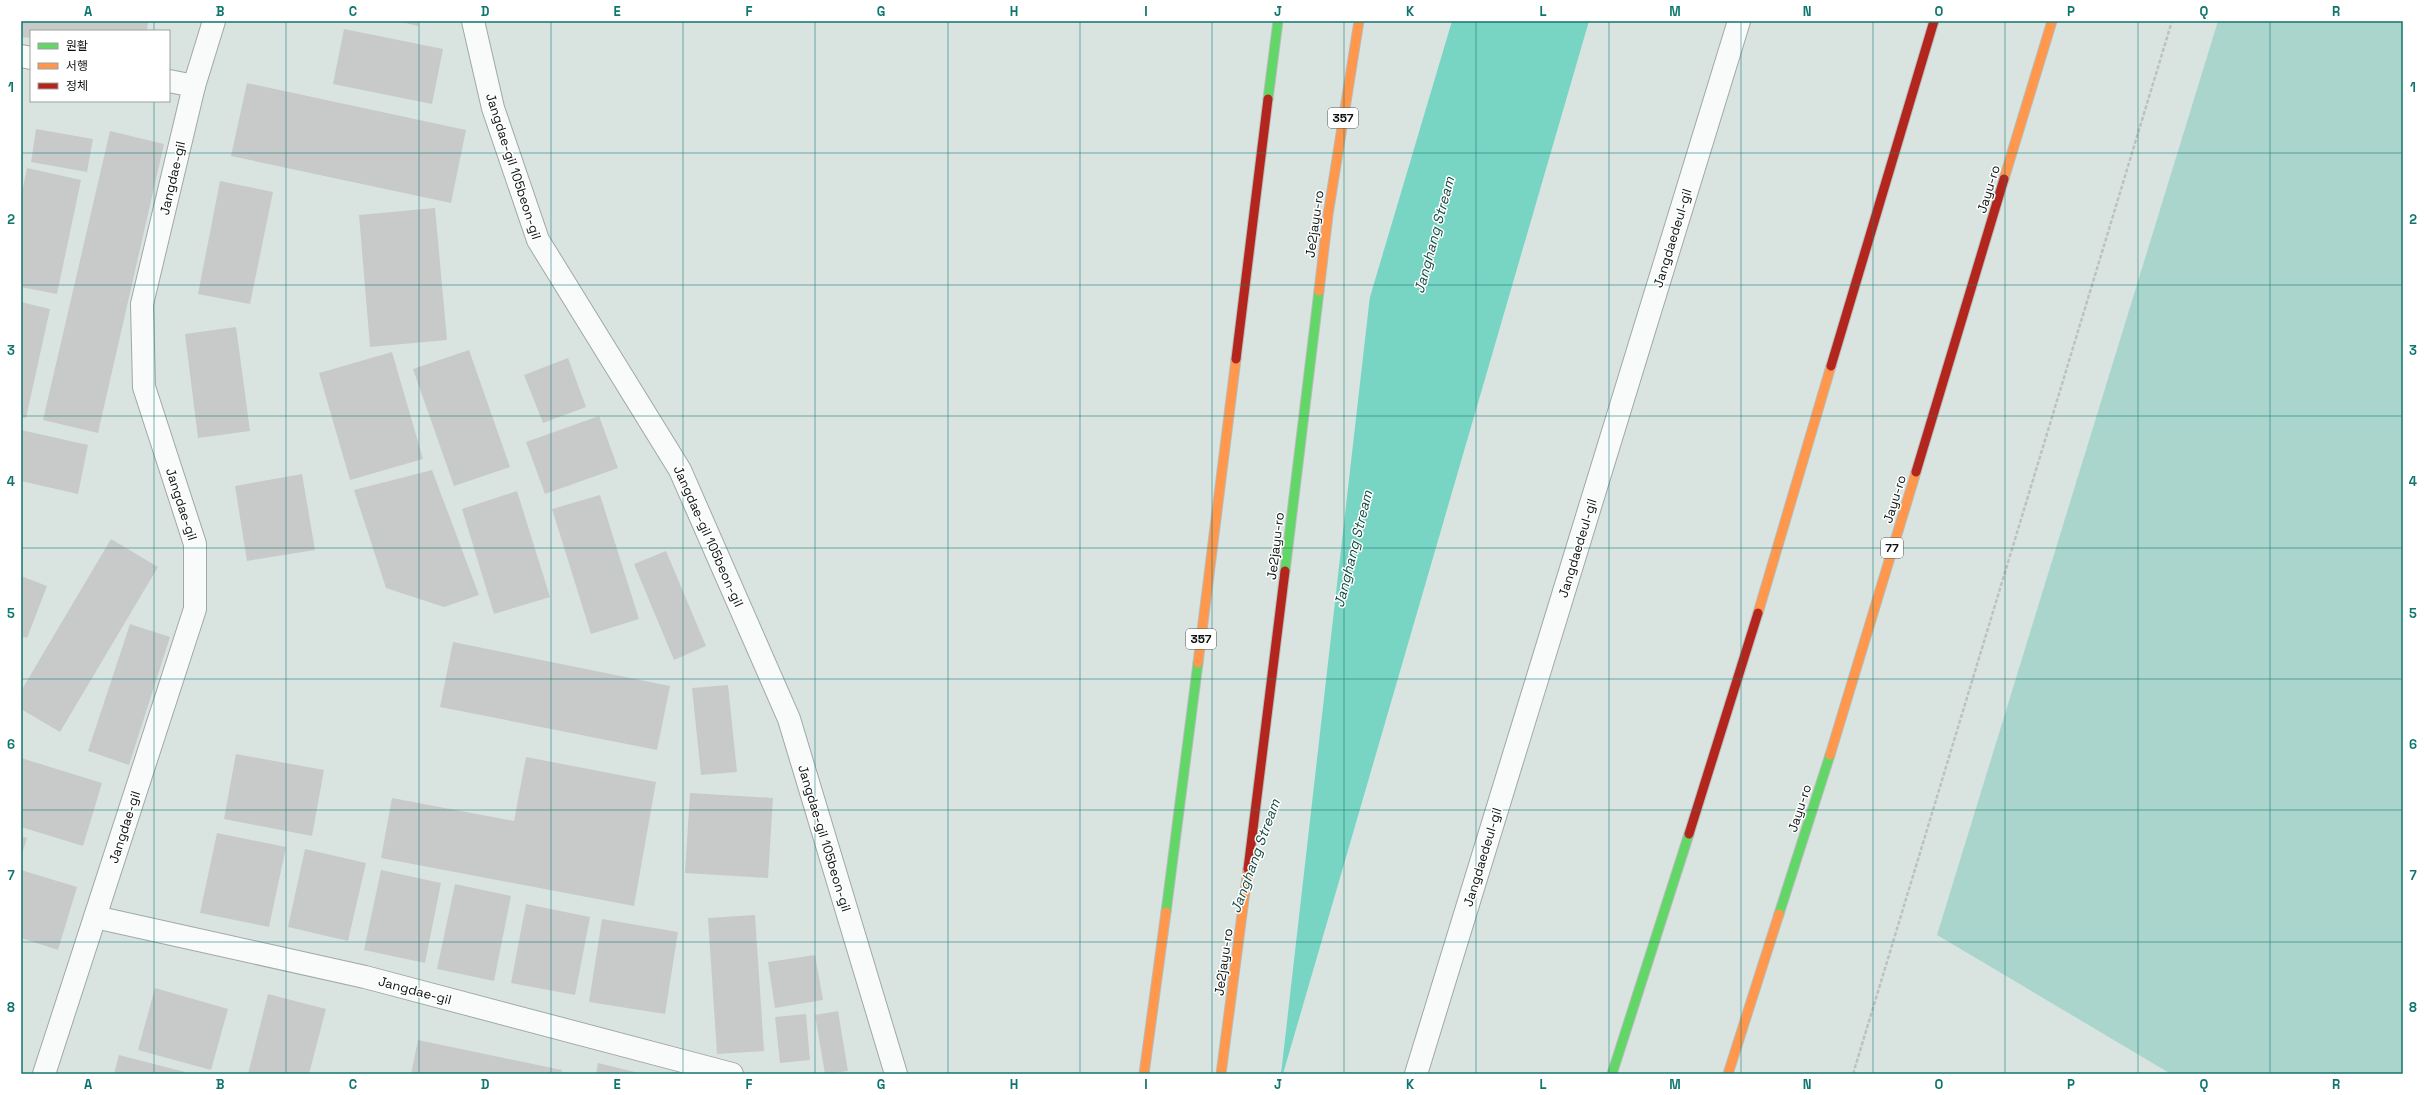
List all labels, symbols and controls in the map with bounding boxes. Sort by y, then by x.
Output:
text: A [84,3,93,20]
text: B [216,3,225,20]
text: C [349,3,357,20]
text: D [481,3,490,20]
text: E [613,3,621,20]
text: F [746,3,753,20]
text: G [877,3,885,20]
text: H [1010,3,1018,20]
text: I [1144,3,1148,20]
text: J [1274,3,1282,20]
text: K [1406,3,1415,20]
text: L [1539,3,1547,20]
text: M [1669,3,1681,20]
text: N [1803,3,1811,20]
text: O [1935,3,1944,20]
text: P [2067,3,2075,20]
text: Q [2200,3,2209,20]
text: R [2332,3,2340,20]
legend [30,30,170,102]
text: 원활 [66,38,88,54]
text: 서행 [66,58,88,74]
text: 정체 [66,78,88,94]
text: 1 [8,79,14,96]
text: 1 [2410,79,2416,96]
street label: Jangdae-gil 105beon-gil [482,91,545,241]
road number: 357 [1328,108,1358,128]
street label: Jangdae-gil [156,140,189,217]
street label: Jayu-ro [1973,163,2004,215]
water label: Janghang Stream [1410,174,1458,295]
street label: Jangdaedeul-gil [1649,187,1696,290]
street label: Je2jayu-ro [1301,189,1328,259]
text: 2 [7,211,15,228]
text: 2 [2409,211,2417,228]
text: 3 [7,342,15,359]
text: 3 [2409,342,2417,359]
street label: Jangdae-gil 105beon-gil [670,463,747,609]
street label: Jangdae-gil [162,466,201,543]
text: 4 [7,473,15,490]
street label: Jayu-ro [1879,473,1910,525]
text: 4 [2409,473,2417,490]
water label: Janghang Stream [1330,488,1376,609]
street label: Jangdaedeul-gil [1554,497,1601,600]
street label: Je2jayu-ro [1263,511,1288,581]
road number: 77 [1881,538,1903,558]
text: 5 [7,605,15,622]
text: 5 [2409,605,2417,622]
road number: 357 [1186,629,1216,649]
text: 6 [7,736,15,753]
text: 6 [2409,736,2417,753]
street label: Jangdae-gil 105beon-gil [794,763,855,914]
street label: Jayu-ro [1784,782,1815,834]
street label: Jangdae-gil [105,789,144,866]
water label: Janghang Stream [1226,796,1284,915]
street label: Jangdaedeul-gil [1459,806,1506,909]
text: 7 [7,867,15,884]
text: 7 [2409,867,2417,884]
street label: Je2jayu-ro [1210,927,1237,997]
street label: Jangdae-gil [376,973,453,1008]
text: 8 [7,999,15,1016]
text: 8 [2409,999,2417,1016]
text: A [84,1076,93,1093]
text: B [216,1076,225,1093]
text: C [349,1076,357,1093]
text: D [481,1076,490,1093]
text: E [613,1076,621,1093]
text: F [746,1076,753,1093]
text: G [877,1076,885,1093]
text: H [1010,1076,1018,1093]
text: I [1144,1076,1148,1093]
text: J [1274,1076,1282,1093]
text: K [1406,1076,1415,1093]
text: L [1539,1076,1547,1093]
text: M [1669,1076,1681,1093]
text: N [1803,1076,1811,1093]
text: O [1935,1076,1944,1093]
text: P [2067,1076,2075,1093]
text: Q [2200,1076,2209,1093]
text: R [2332,1076,2340,1093]

